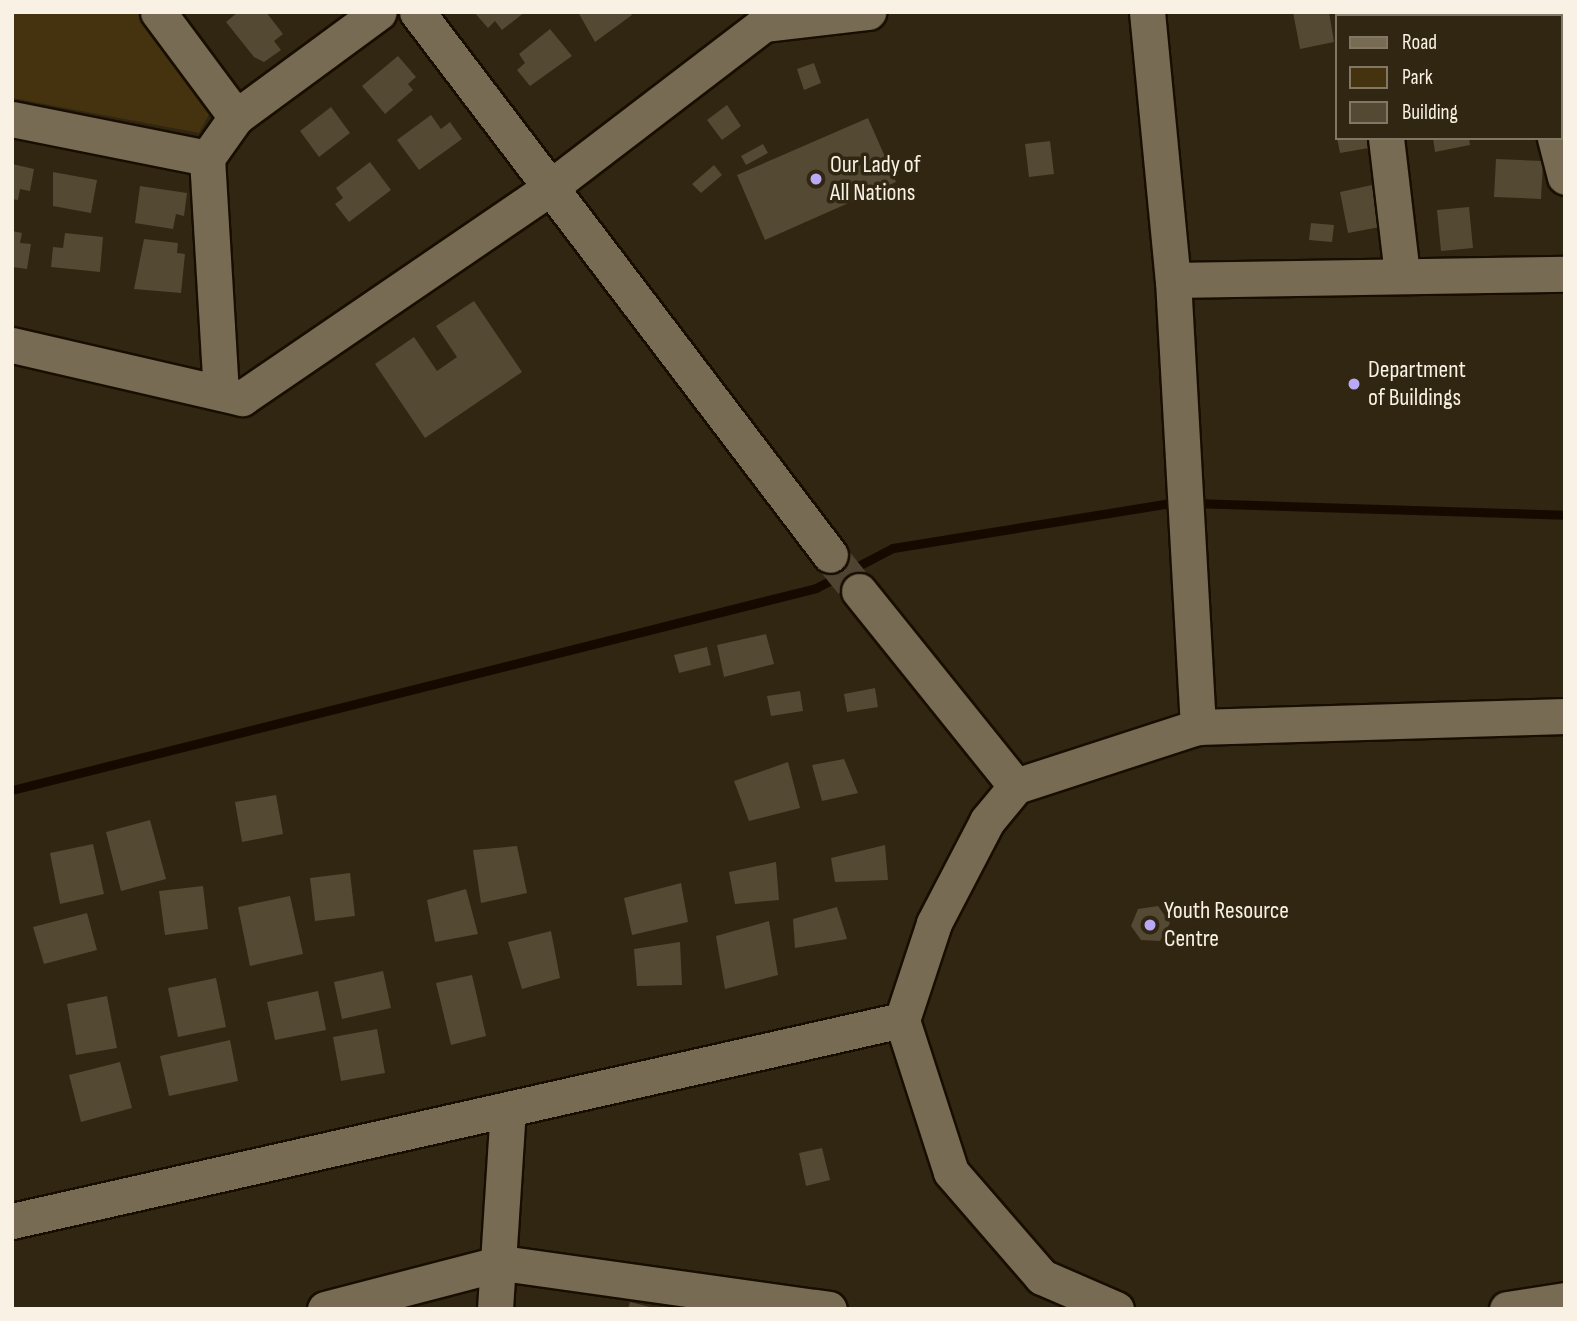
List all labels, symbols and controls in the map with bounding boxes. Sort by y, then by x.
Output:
legend [1336,14,1563,140]
text: Road [1402,30,1437,55]
text: Park [1402,65,1433,90]
text: Building [1402,100,1458,125]
place label: Our Lady of All Nations [830,151,921,207]
marker: Our Lady of All Nations [808,171,824,187]
place label: Department of Buildings [1368,356,1466,412]
marker: Department of Buildings [1346,376,1362,392]
place label: Youth Resource Centre [1164,897,1289,953]
marker: Youth Resource Centre [1142,917,1158,933]

